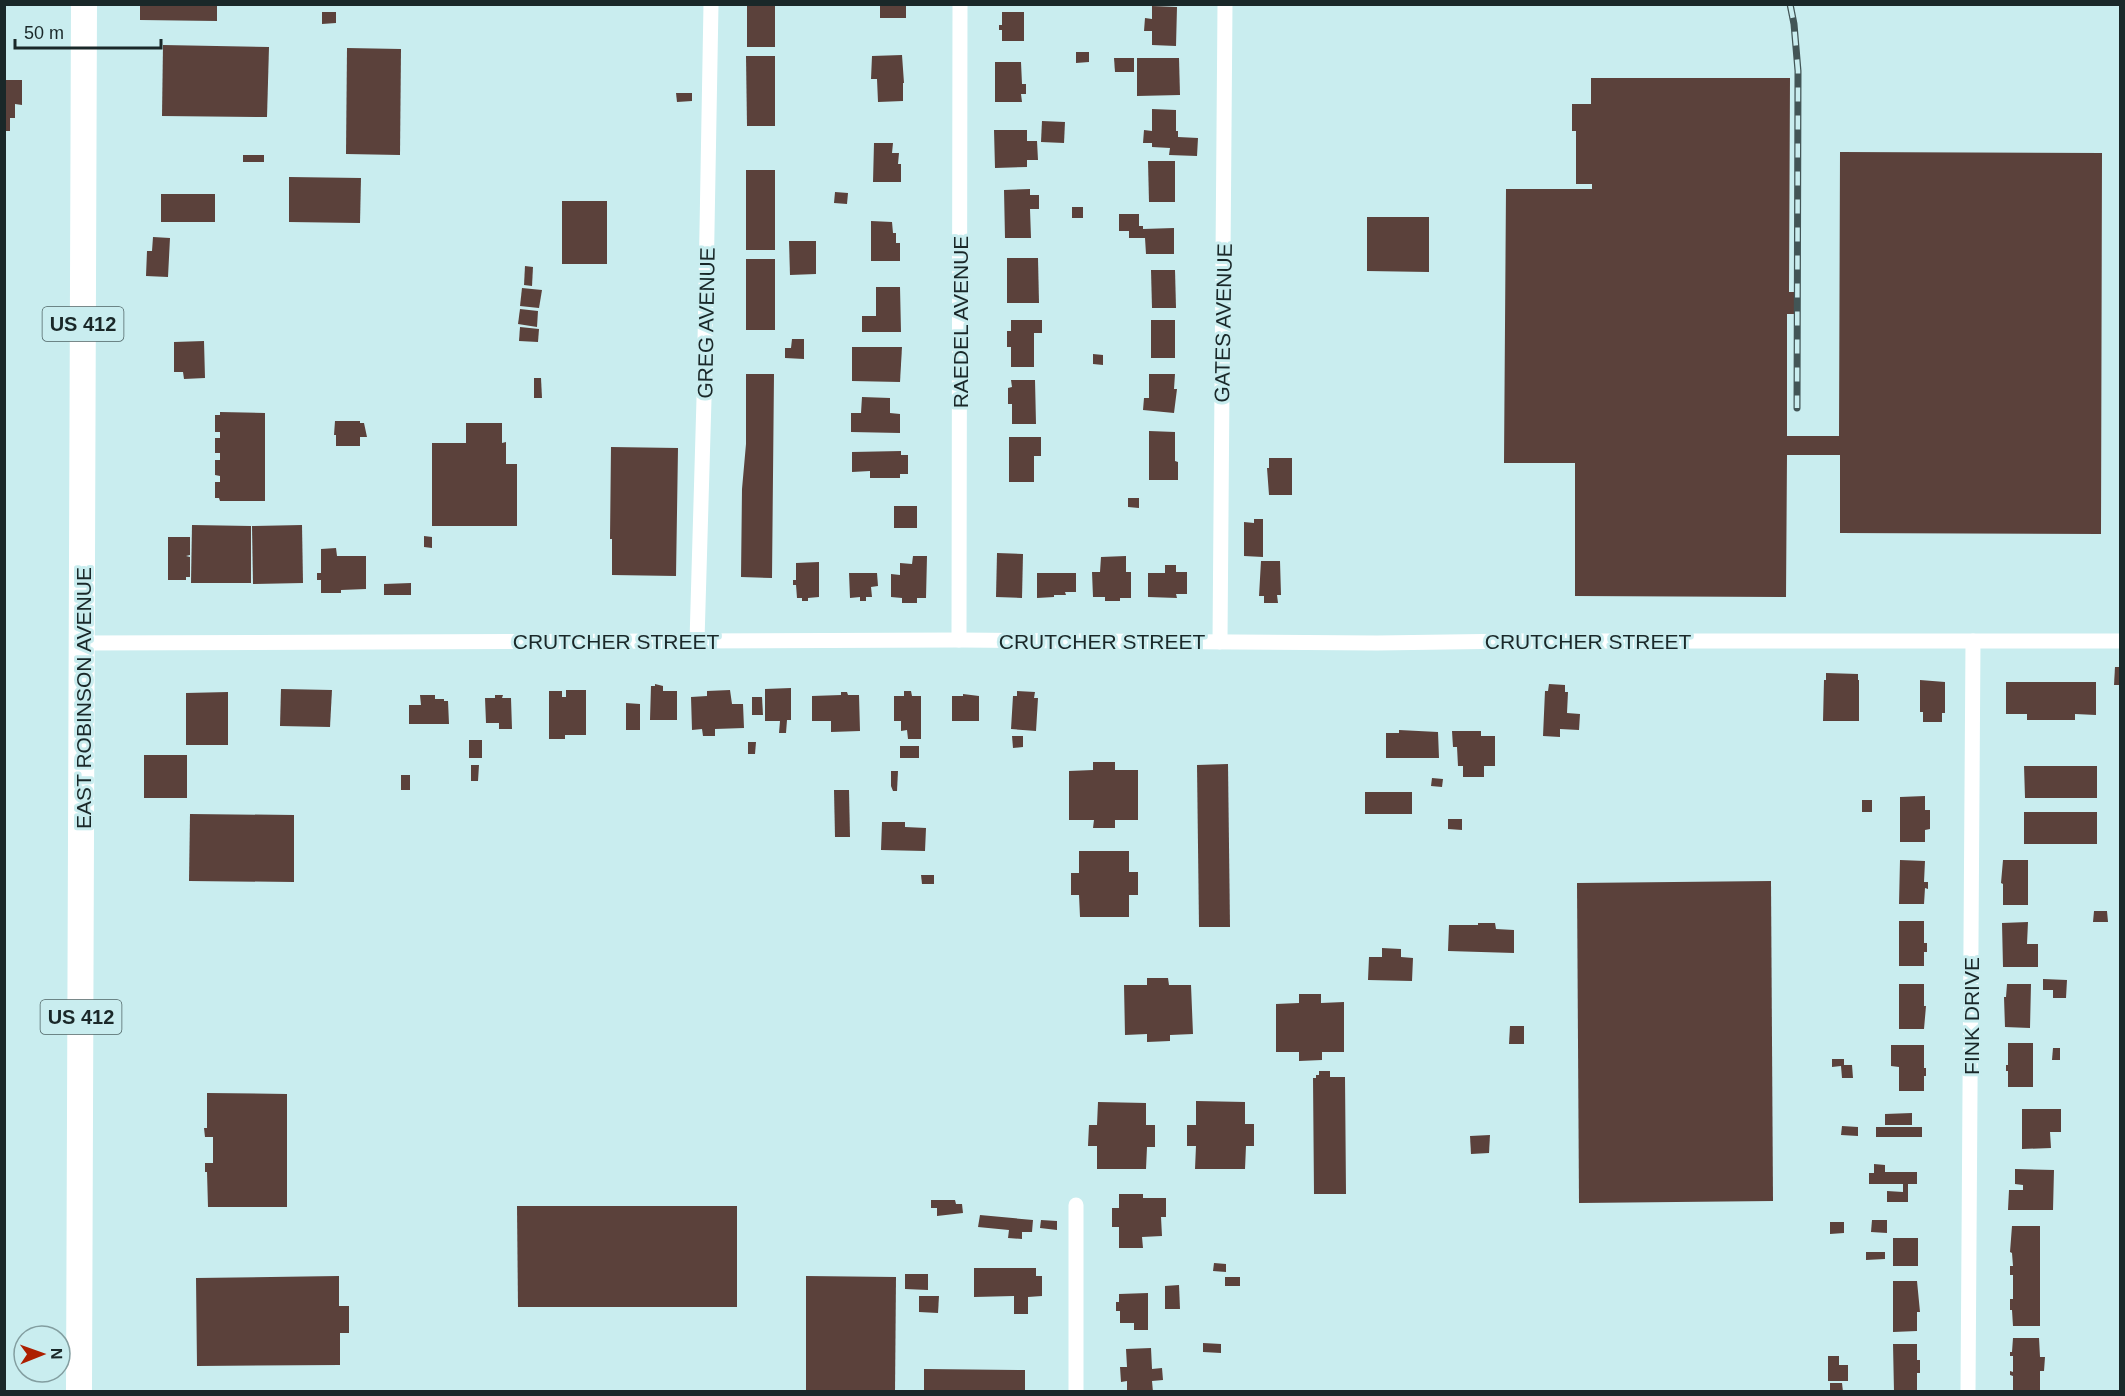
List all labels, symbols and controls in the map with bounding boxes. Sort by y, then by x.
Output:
scale bar [15,12,160,50]
text: 50 m [24,23,64,43]
street label: RAEDEL AVENUE [949,236,972,408]
street label: GATES AVENUE [1210,243,1236,403]
street label: GREG AVENUE [693,247,719,399]
road number: US 412 [42,307,124,341]
street label: EAST ROBINSON AVENUE [72,567,95,829]
street label: CRUTCHER STREET [513,630,719,653]
street label: CRUTCHER STREET [999,630,1205,653]
street label: CRUTCHER STREET [1485,630,1691,653]
street label: FINK DRIVE [1960,957,1983,1075]
road number: US 412 [40,1000,122,1034]
north arrow [12,1324,72,1384]
text: N [48,1348,65,1360]

